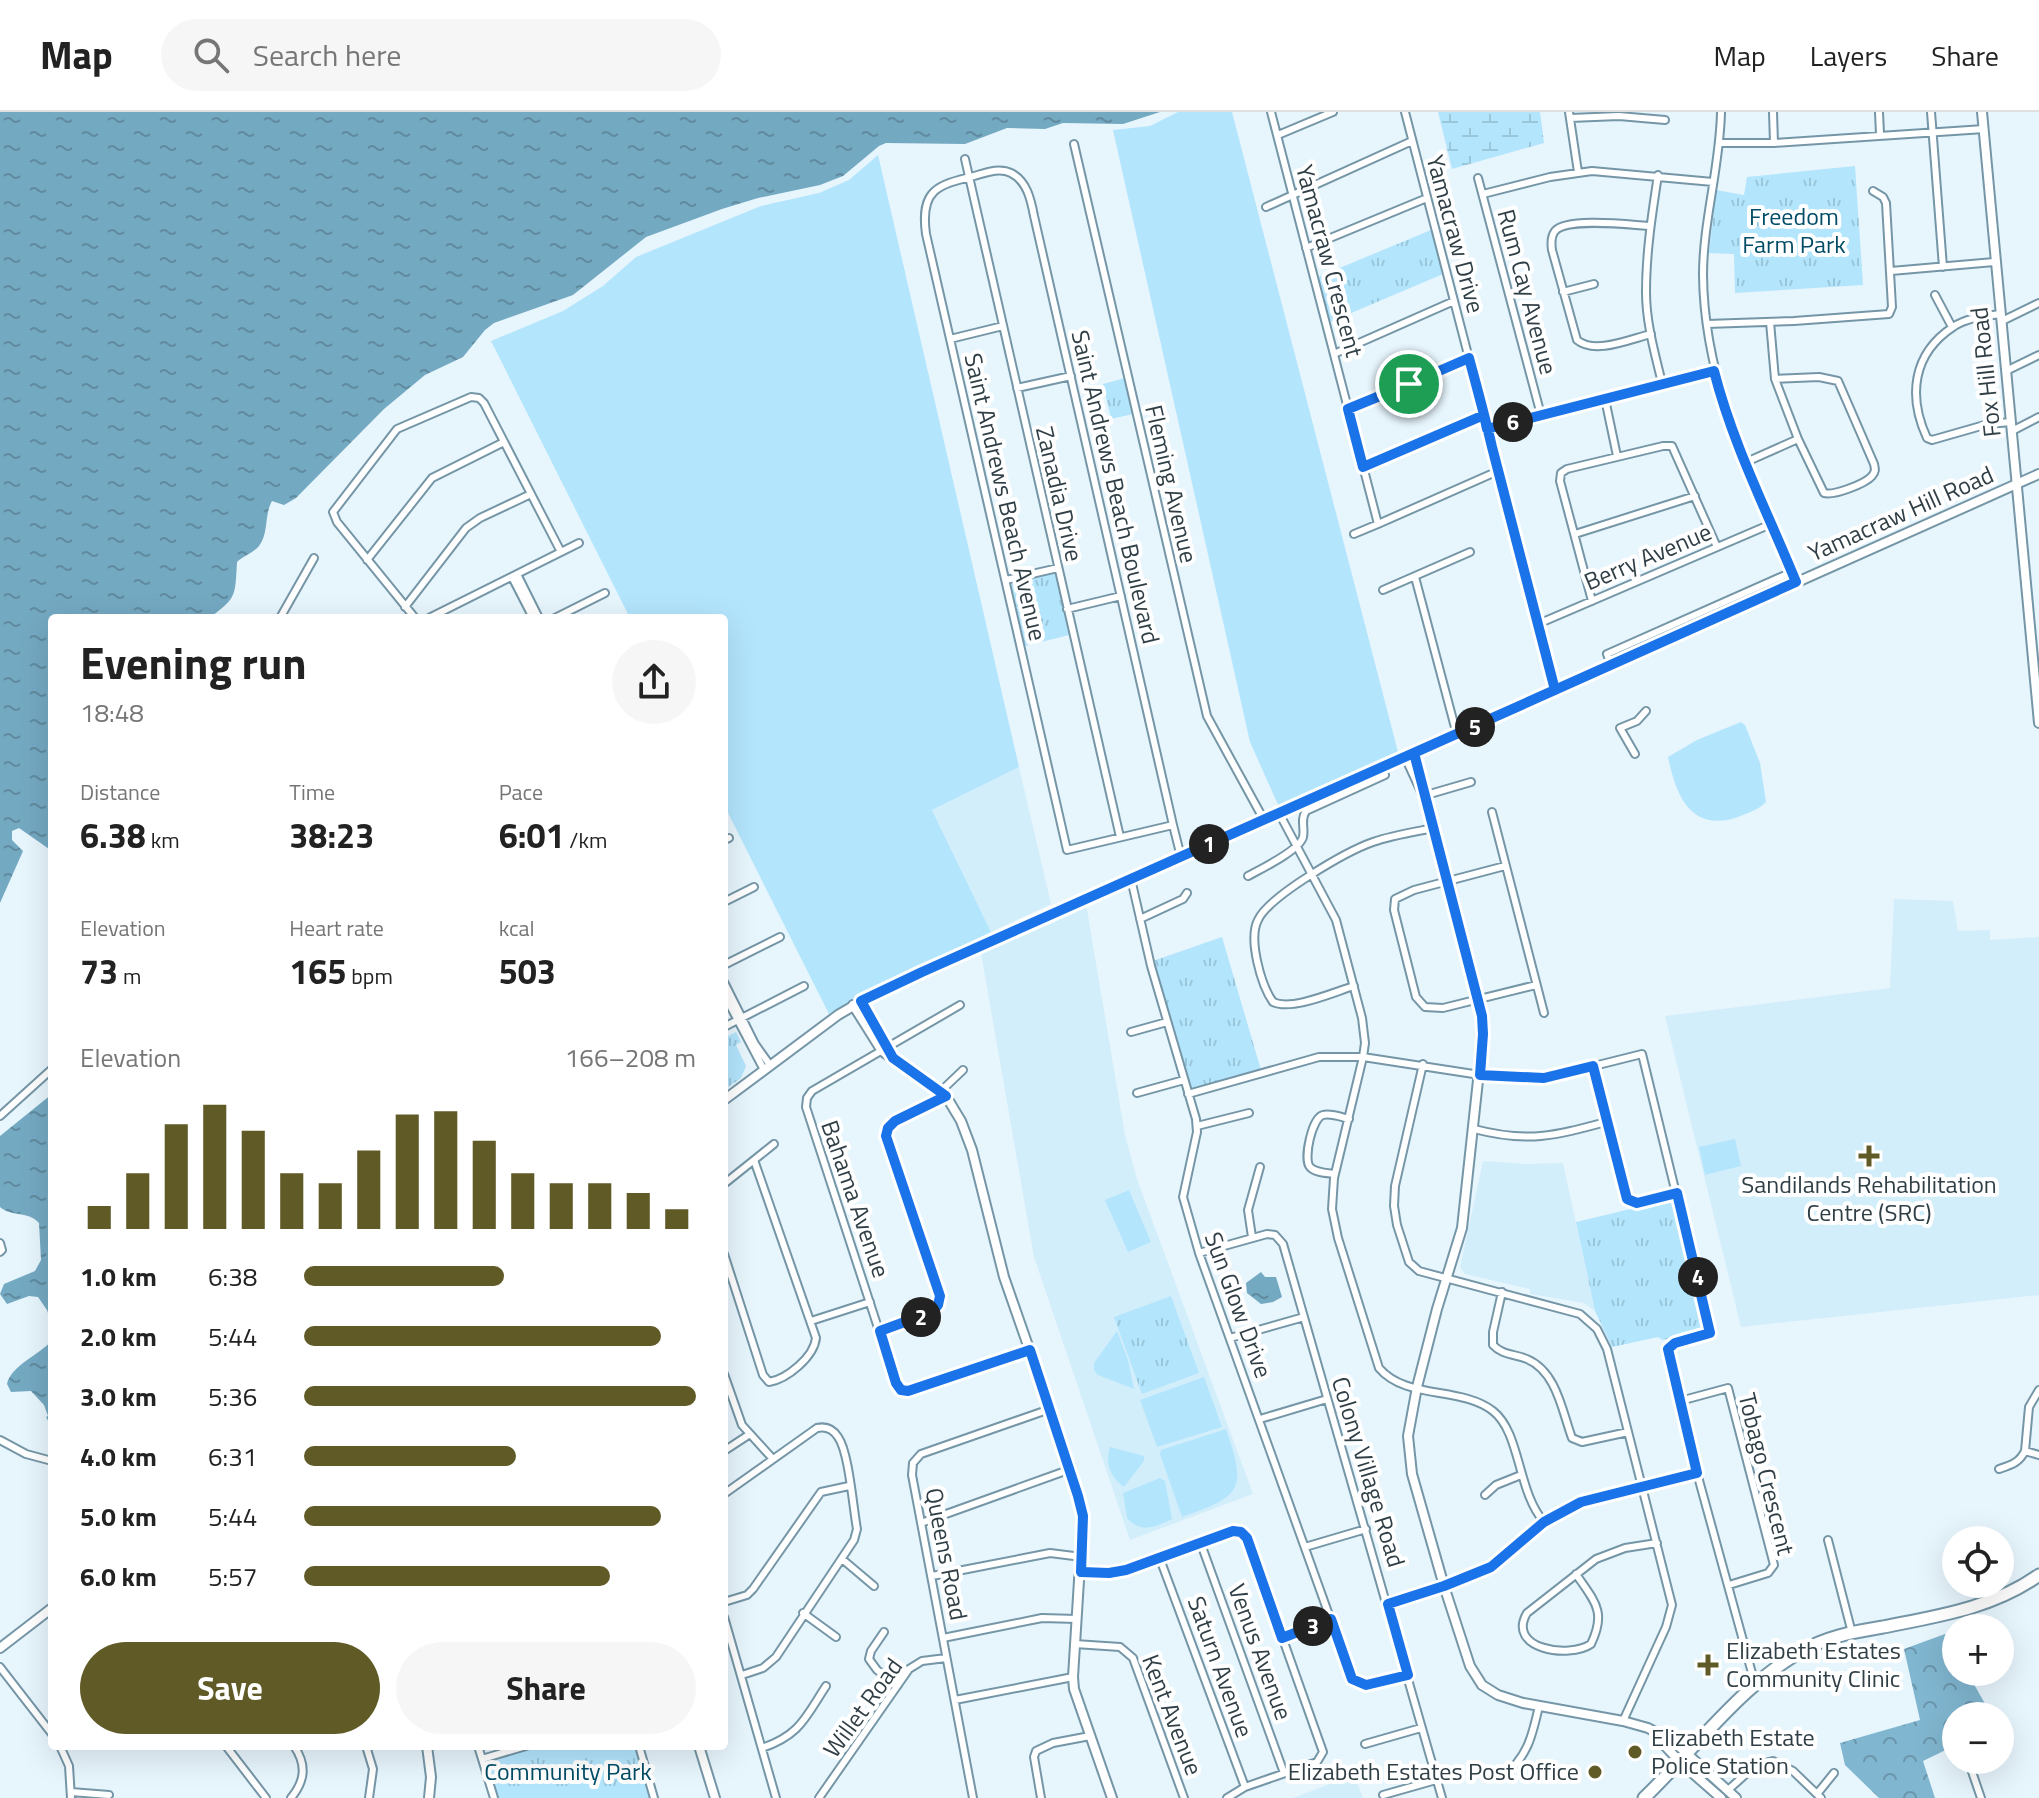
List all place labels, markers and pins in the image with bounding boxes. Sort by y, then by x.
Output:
pin [1375,350,1443,418]
pin: 6 [1493,402,1533,442]
pin: 5 [1455,707,1495,747]
pin: 1 [1189,824,1229,864]
marker: Sandilands Rehabilitation Centre (SRC) [1858,1145,1880,1167]
place label: Sandilands Rehabilitation Centre (SRC) [1741,1166,1997,1230]
pin: 4 [1678,1257,1718,1297]
pin: 2 [901,1297,941,1337]
pin: 3 [1293,1606,1333,1646]
place label: Elizabeth Estates Community Clinic [1726,1632,1901,1696]
marker: Elizabeth Estates Community Clinic [1697,1654,1719,1676]
place label: Elizabeth Estate Police Station [1651,1719,1815,1783]
marker: Elizabeth Estate Police Station [1626,1743,1644,1761]
place label: Elizabeth Estates Post Office [1288,1753,1579,1789]
marker: Elizabeth Estates Post Office [1586,1763,1604,1781]

